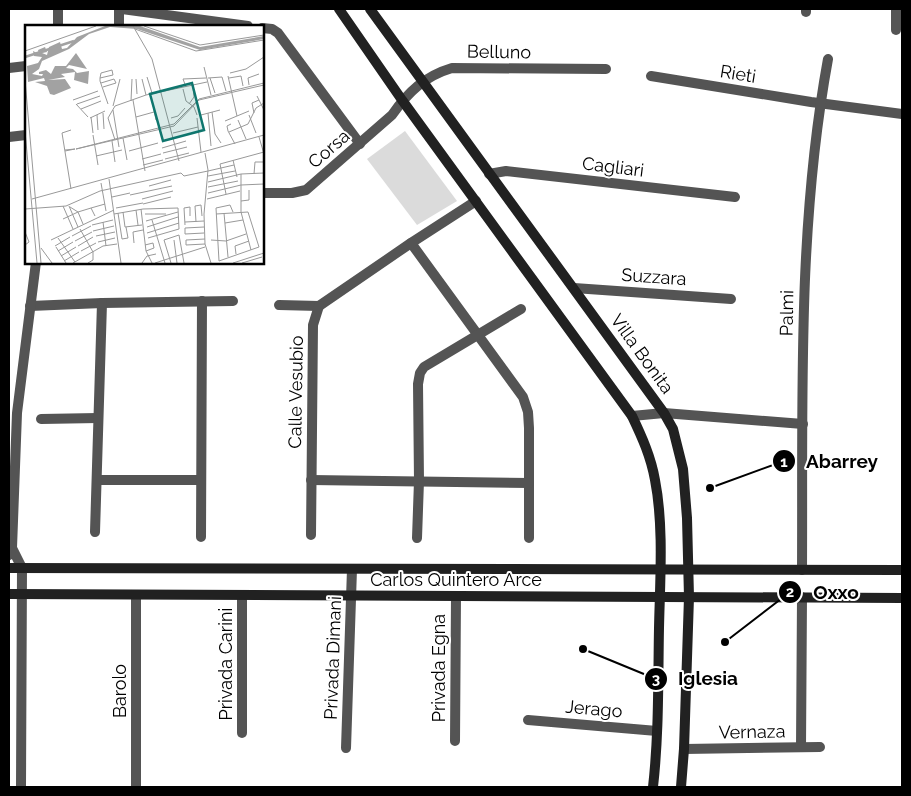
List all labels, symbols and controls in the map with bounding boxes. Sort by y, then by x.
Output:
inset map [25,25,264,264]
street label: Belluno [467,40,532,63]
street label: Rieti [719,60,758,87]
street label: Corsa [304,125,354,172]
street label: Cagliari [581,152,645,181]
street label: Suzzara [621,264,687,289]
street label: Palmi [776,290,797,336]
street label: Villa Bonita [606,310,678,398]
street label: Calle Vesubio [284,335,307,449]
callout: Abarrey [771,444,888,478]
text: Abarrey [806,450,878,472]
text: 1 [780,453,788,471]
street label: Carlos Quintero Arce [370,569,542,590]
callout: Oxxo [778,575,868,609]
text: Oxxo [813,581,859,603]
text: 2 [786,583,794,601]
street label: Privada Dimani [320,596,345,720]
street label: Privada Carini [215,607,236,721]
street label: Privada Egna [428,614,449,722]
callout: Iglesia [643,662,748,696]
street label: Barolo [109,664,130,718]
text: Iglesia [678,667,738,689]
text: 3 [652,670,660,688]
street label: Jerago [565,696,624,721]
street label: Vernaza [718,720,786,743]

